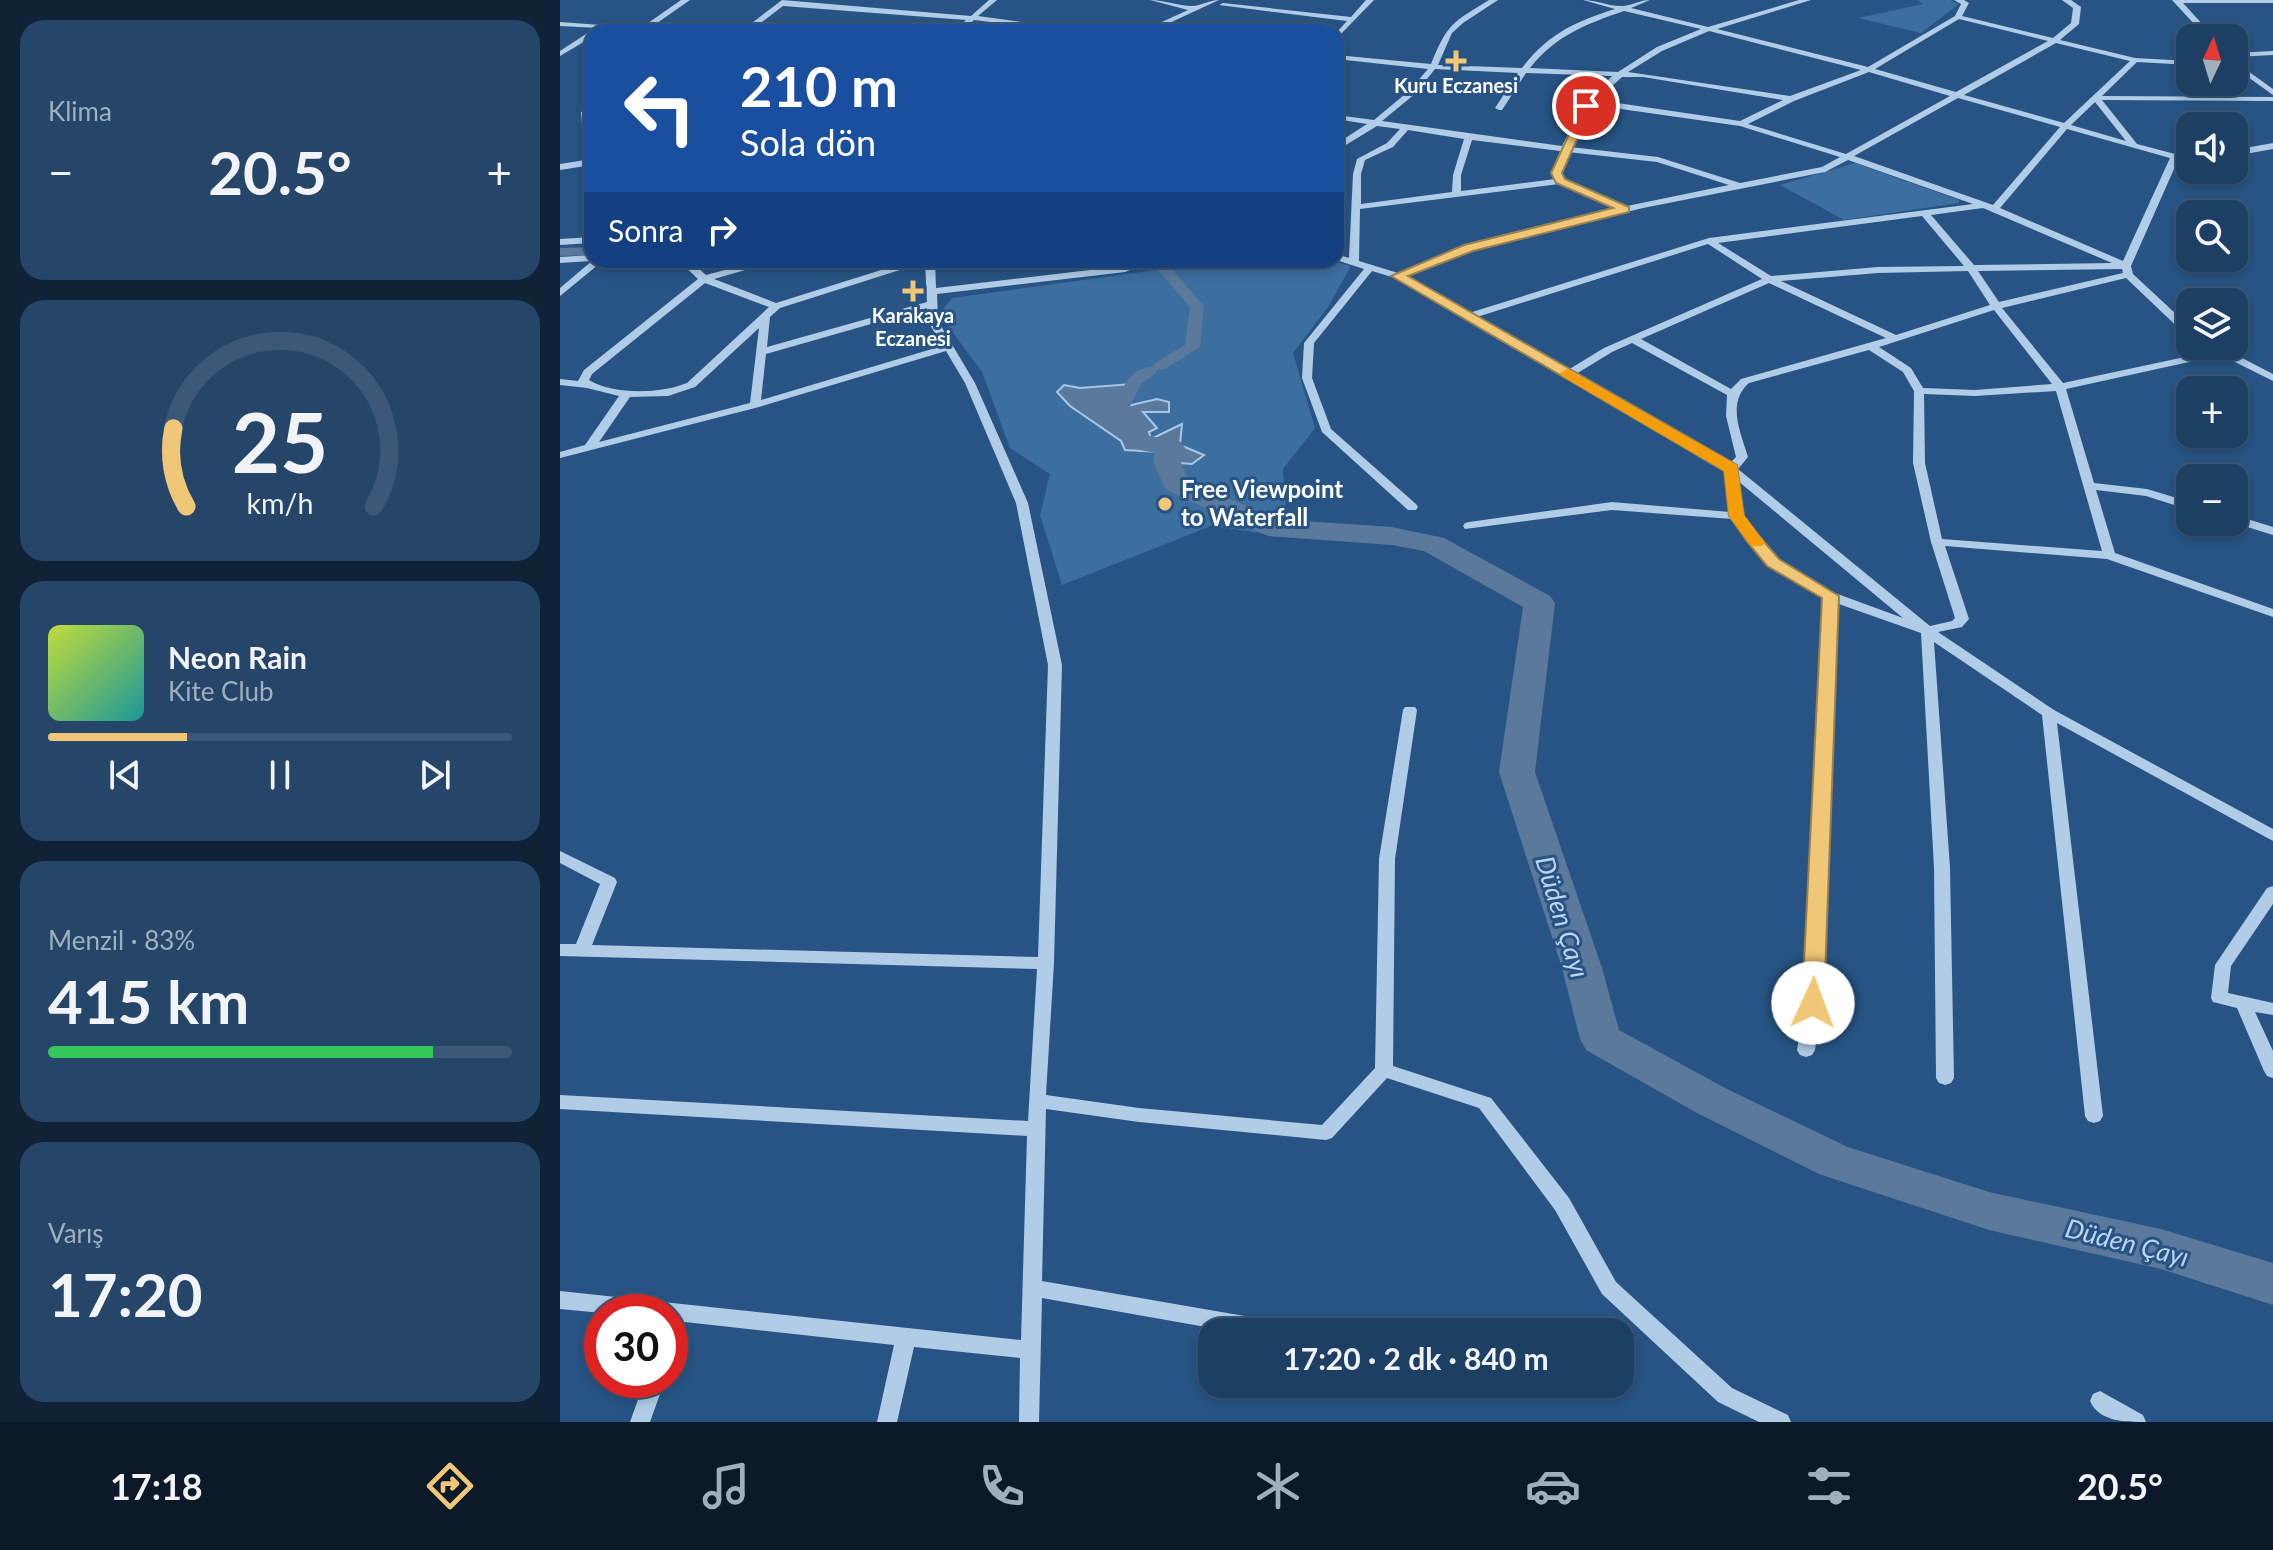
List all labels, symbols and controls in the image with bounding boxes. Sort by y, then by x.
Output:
north arrow [2176,24,2248,96]
map controls [2176,24,2248,536]
text: 210 m [740,52,898,119]
marker: Kuru Eczanesi [1447,52,1465,70]
icon: left [608,56,712,160]
pin [1552,72,1620,140]
place label: Kuru Eczanesi [1394,73,1518,97]
icon: arrive [1564,84,1608,128]
text: Klima [48,95,112,127]
button: sound [2176,112,2248,184]
text: Sola dön [740,120,876,164]
text: 20.5° [208,136,352,208]
text: − [48,146,74,198]
text: + [486,146,512,198]
button: search [2176,200,2248,272]
icon: right [700,208,744,252]
text: Sonra [608,212,684,248]
marker: Karakaya Eczanesi [904,282,922,300]
button: layers [2176,288,2248,360]
place label: Karakaya Eczanesi [872,303,954,350]
button: + [2176,376,2248,448]
text: 25 [232,390,328,490]
button: − [2176,464,2248,536]
place label: Free Viewpoint to Waterfall [1181,474,1343,531]
text: km/h [247,486,313,520]
marker: Free Viewpoint to Waterfall [1156,495,1174,513]
text: Neon Rain [168,639,307,675]
text: Kite Club [168,675,274,707]
icon: previous [103,753,147,797]
icon: pause [258,753,302,797]
icon: next [413,753,457,797]
water label: Düden Çayı [1529,852,1597,982]
text: Menzil · 83% [48,924,195,956]
position arrow [1771,961,1855,1045]
text: 415 km [48,965,249,1037]
water label: Düden Çayı [2062,1211,2192,1273]
text: Varış [48,1217,104,1249]
text: 17:20 [48,1258,203,1330]
speed limit sign: 30 [584,1294,688,1398]
text: 17:20 · 2 dk · 840 m [1283,1340,1549,1376]
icon: directions [422,1458,478,1514]
icon: music [698,1458,754,1514]
icon: phone [974,1458,1030,1514]
icon: climate [1250,1458,1306,1514]
icon: car [1525,1458,1581,1514]
icon: filters [1801,1458,1857,1514]
text: 17:18 [110,1464,203,1508]
text: 20.5° [2077,1464,2163,1508]

